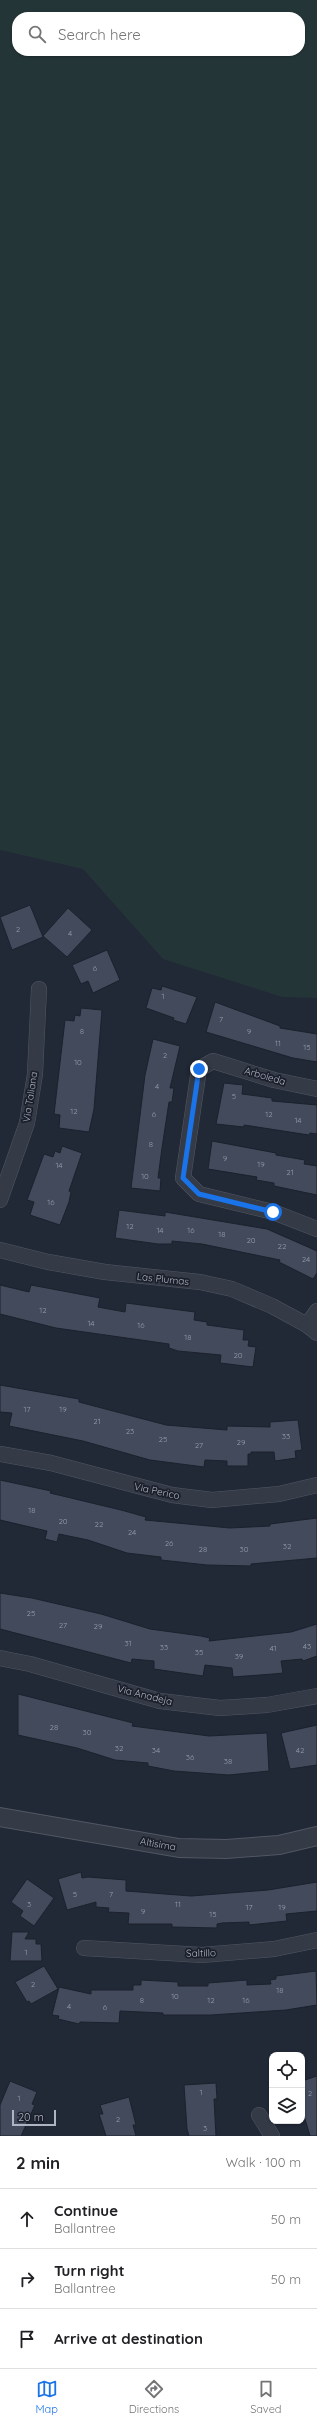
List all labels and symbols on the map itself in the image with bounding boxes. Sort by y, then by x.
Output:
house number: 2 [16,924,21,934]
house number: 4 [68,928,72,938]
house number: 6 [93,963,98,973]
house number: 1 [162,991,165,1001]
house number: 7 [219,1014,223,1024]
house number: 8 [80,1026,84,1036]
house number: 9 [247,1026,252,1036]
house number: 11 [275,1038,281,1048]
house number: 15 [303,1042,311,1052]
house number: 2 [163,1050,168,1060]
house number: 10 [74,1057,82,1067]
route end [190,1060,208,1078]
street label: Arboleda [243,1064,287,1088]
street label: Via Taliana [20,1071,40,1123]
house number: 4 [155,1081,159,1091]
house number: 5 [232,1091,236,1101]
house number: 12 [70,1106,78,1116]
house number: 6 [152,1109,157,1119]
house number: 12 [265,1109,273,1119]
house number: 14 [294,1115,302,1125]
house number: 8 [149,1139,153,1149]
house number: 9 [223,1153,228,1163]
house number: 19 [257,1159,265,1169]
house number: 14 [55,1160,63,1170]
house number: 21 [286,1167,294,1177]
house number: 10 [141,1171,149,1181]
house number: 16 [47,1197,55,1207]
route start [264,1203,282,1221]
house number: 12 [126,1221,134,1231]
house number: 14 [156,1225,164,1235]
house number: 16 [187,1225,195,1235]
house number: 18 [218,1229,226,1239]
house number: 20 [246,1235,256,1245]
house number: 22 [278,1241,287,1251]
house number: 24 [302,1254,310,1264]
street label: Las Plumas [136,1270,190,1288]
house number: 12 [39,1305,47,1315]
house number: 14 [87,1318,95,1328]
house number: 16 [137,1320,145,1330]
house number: 18 [184,1332,192,1342]
house number: 20 [233,1350,243,1360]
house number: 17 [23,1404,31,1414]
house number: 19 [59,1404,67,1414]
house number: 21 [93,1416,101,1426]
house number: 23 [126,1426,134,1436]
house number: 33 [282,1431,290,1441]
house number: 25 [159,1434,167,1444]
house number: 29 [237,1437,246,1447]
house number: 27 [195,1440,203,1450]
street label: Via Perico [133,1480,181,1502]
house number: 18 [28,1505,36,1515]
house number: 20 [58,1516,68,1526]
house number: 22 [95,1519,104,1529]
house number: 24 [128,1527,136,1537]
house number: 26 [165,1538,174,1548]
house number: 32 [283,1541,292,1551]
house number: 28 [199,1544,207,1554]
house number: 30 [240,1544,249,1554]
house number: 25 [27,1608,35,1618]
house number: 27 [59,1620,67,1630]
house number: 29 [94,1621,103,1631]
house number: 31 [124,1638,132,1648]
house number: 43 [303,1641,311,1651]
house number: 33 [160,1642,168,1652]
house number: 41 [269,1643,277,1653]
house number: 35 [195,1647,203,1657]
house number: 39 [235,1651,244,1661]
street label: Via Anadeja [116,1682,174,1708]
house number: 28 [50,1722,58,1732]
house number: 30 [83,1727,92,1737]
house number: 32 [115,1743,124,1753]
house number: 34 [152,1745,160,1755]
house number: 42 [296,1745,305,1755]
house number: 36 [186,1752,195,1762]
house number: 38 [224,1756,232,1766]
street label: Altisima [139,1834,177,1854]
house number: 5 [73,1889,77,1899]
house number: 7 [109,1889,113,1899]
house number: 3 [27,1899,31,1909]
house number: 11 [175,1899,181,1909]
house number: 17 [245,1902,253,1912]
house number: 19 [278,1902,286,1912]
house number: 9 [141,1906,146,1916]
house number: 15 [209,1909,217,1919]
street label: Saltillo [186,1946,216,1960]
house number: 1 [25,1947,28,1957]
house number: 2 [31,1979,36,1989]
house number: 18 [276,1985,284,1995]
house number: 10 [171,1991,179,2001]
house number: 8 [140,1995,144,2005]
house number: 12 [207,1995,215,2005]
house number: 16 [242,1995,250,2005]
house number: 4 [67,2001,71,2011]
house number: 6 [103,2002,108,2012]
house number: 1 [200,2087,203,2097]
house number: 2 [308,2088,313,2098]
house number: 1 [18,2093,21,2103]
scale bar [12,2108,56,2127]
house number: 2 [116,2114,121,2124]
house number: 3 [203,2123,207,2133]

